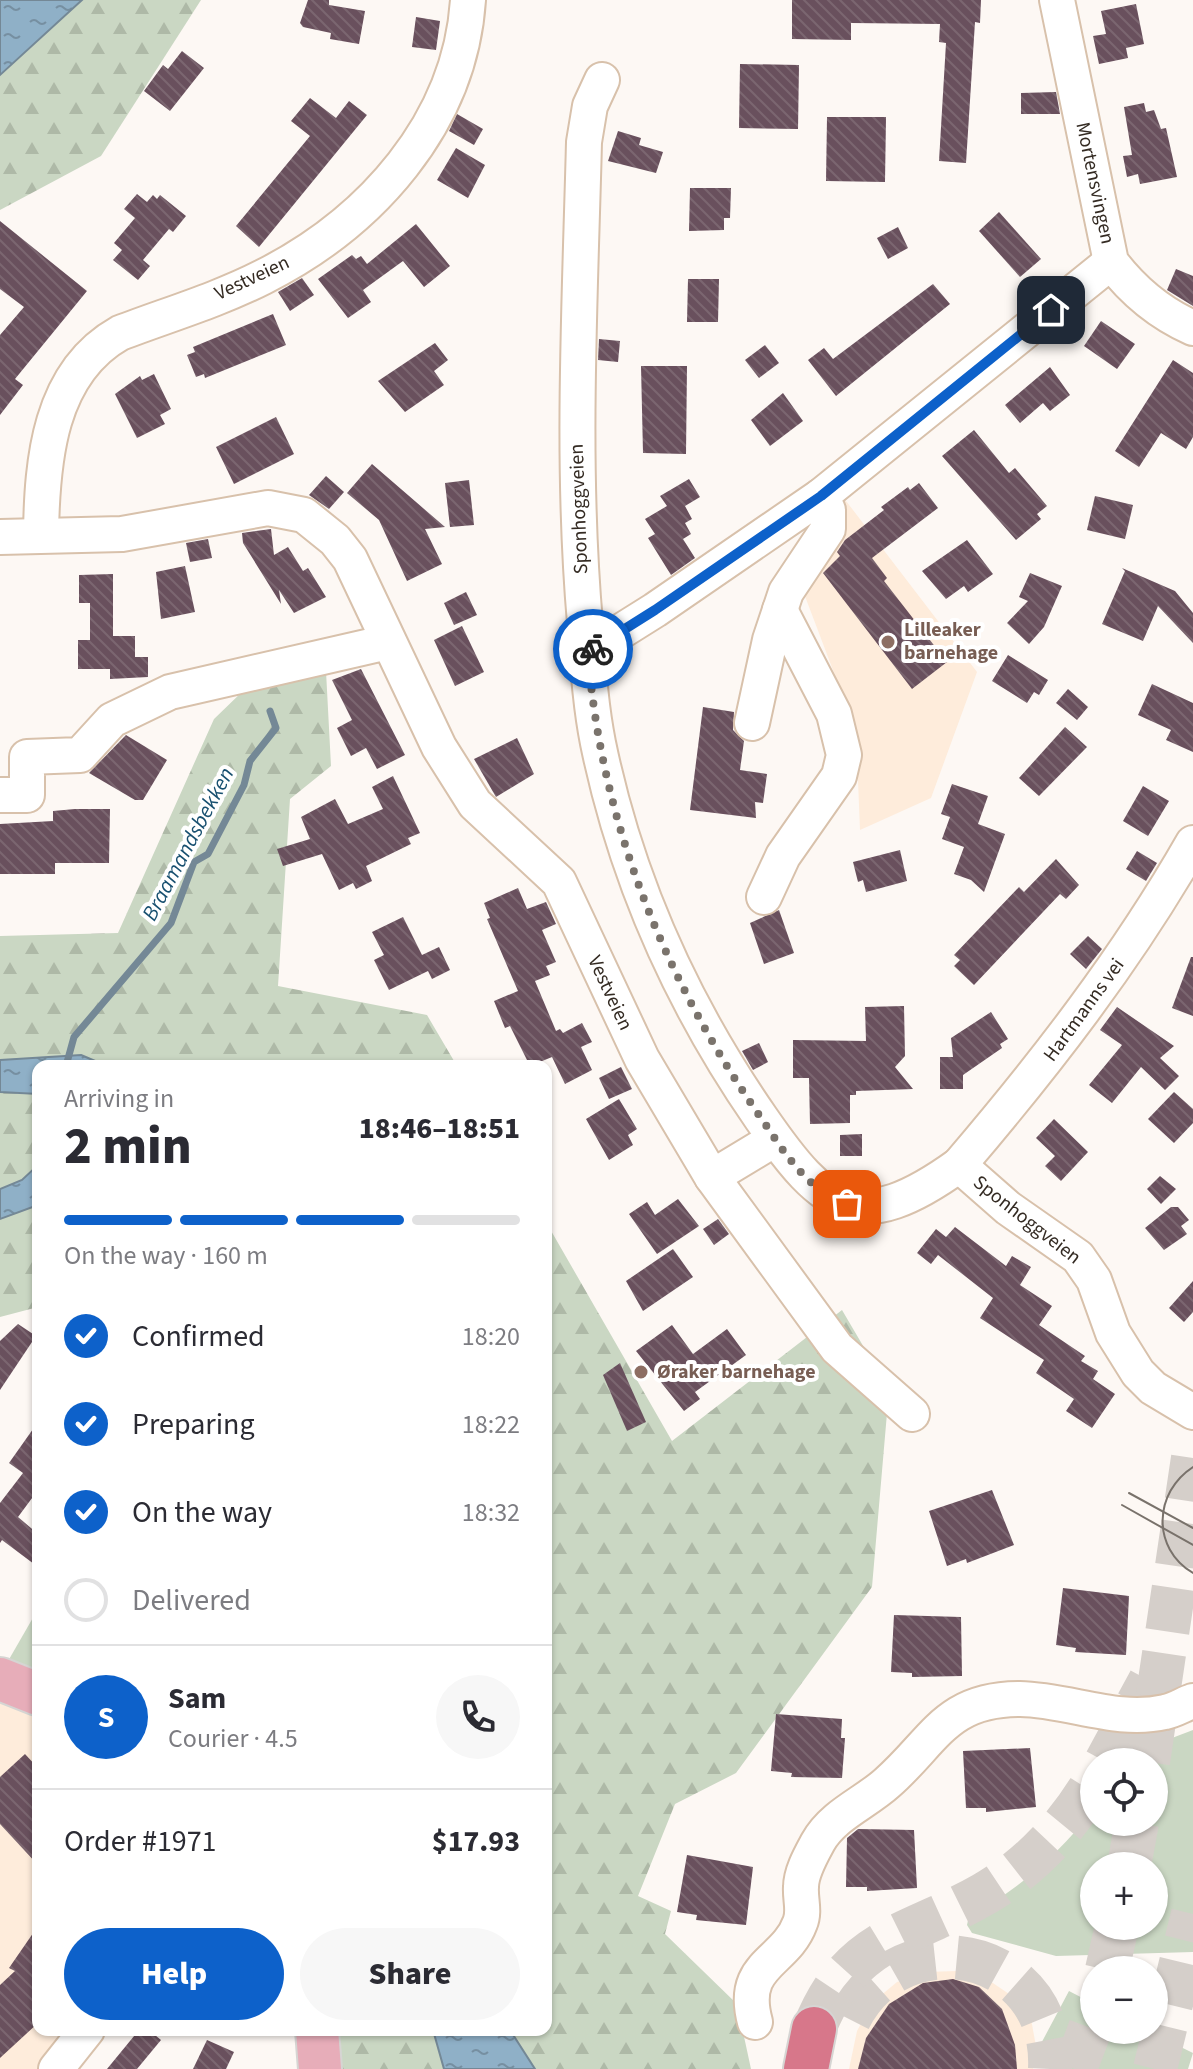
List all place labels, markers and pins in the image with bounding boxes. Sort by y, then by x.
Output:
pin [1017,276,1085,344]
place label: Lilleaker barnehage [904,616,998,667]
marker: Lilleaker barnehage [879,633,897,651]
pin [813,1170,881,1238]
place label: Øraker barnehage [657,1358,816,1386]
marker: Øraker barnehage [632,1363,650,1381]

